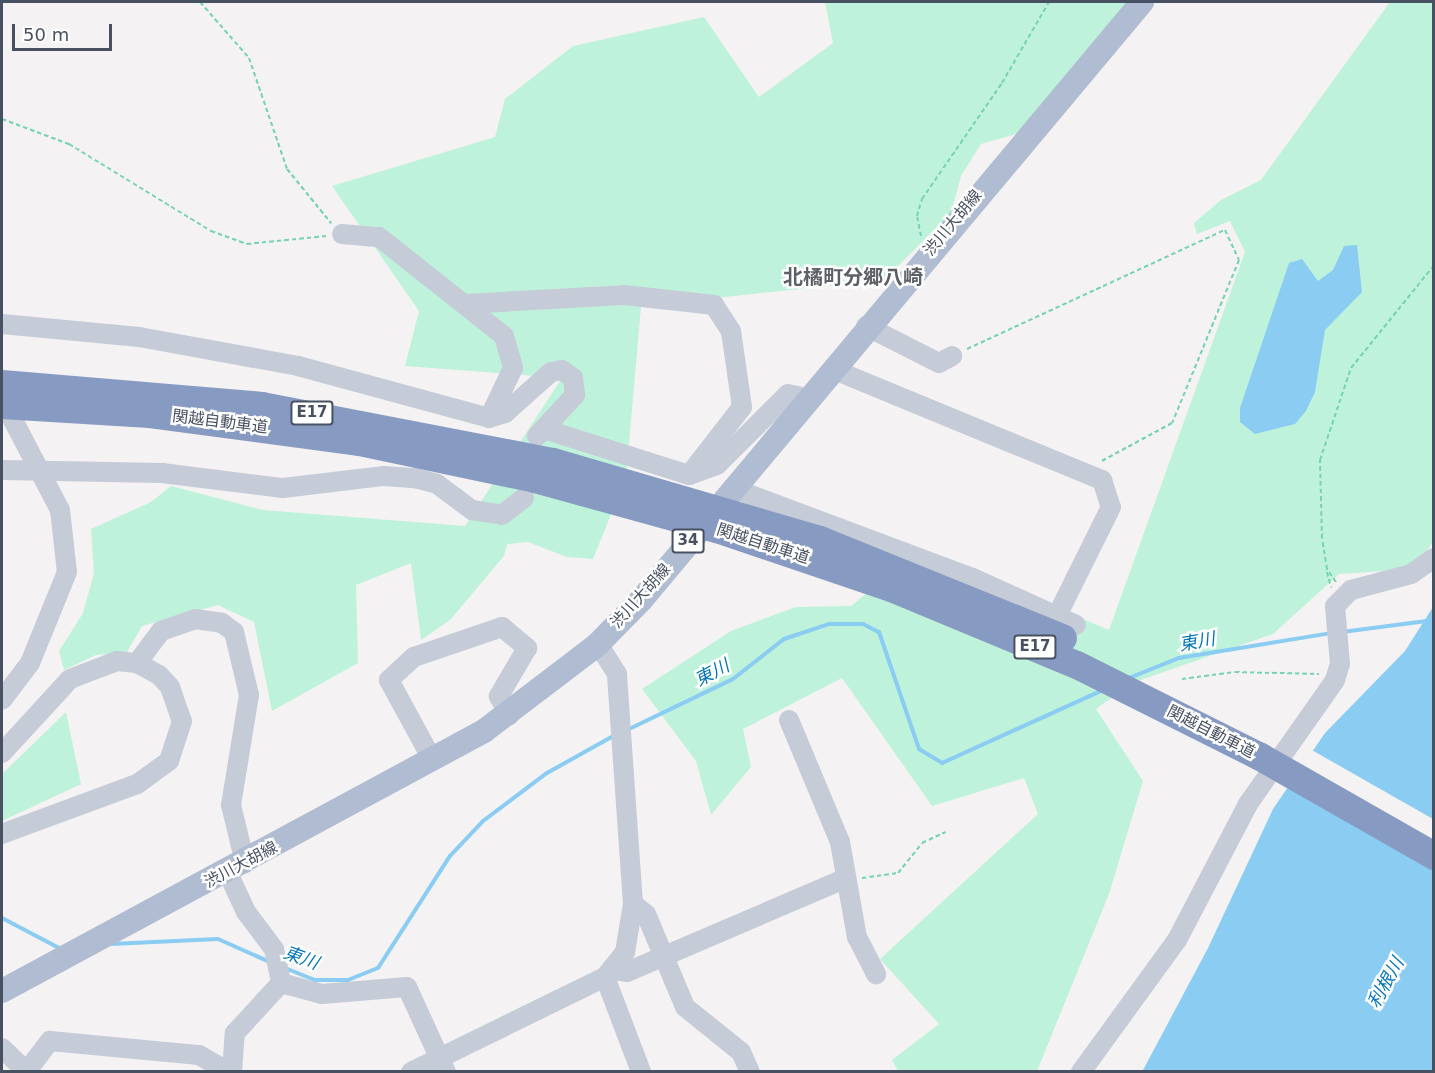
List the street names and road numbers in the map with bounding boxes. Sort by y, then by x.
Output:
street label: 渋川大胡線 [920,186,986,260]
road number: E17 [290,401,334,425]
street label: 関越自動車道 [171,407,269,437]
street label: 関越自動車道 [714,520,812,568]
road number: 34 [672,529,704,553]
street label: 渋川大胡線 [607,560,675,632]
road number: E17 [1012,635,1058,659]
street label: 関越自動車道 [1164,702,1258,762]
street label: 渋川大胡線 [201,838,281,892]

